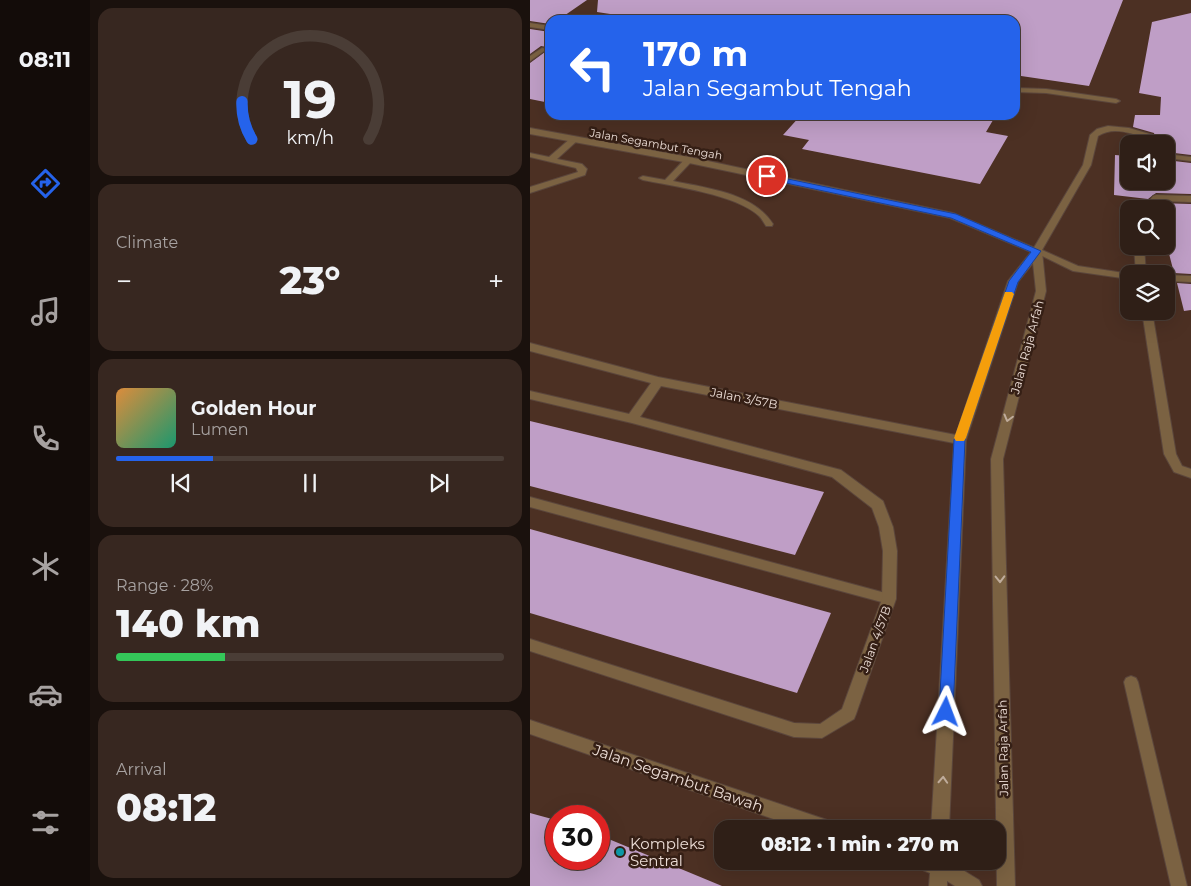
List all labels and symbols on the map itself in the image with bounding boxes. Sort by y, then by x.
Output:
street label: Jalan Segambut Tengah [588,125,723,163]
pin [746,155,788,197]
street label: Jalan Raja Arfah [1007,298,1047,396]
street label: Jalan 3/57B [708,384,779,412]
one-way arrow [1003,413,1014,422]
one-way arrow [995,576,1005,583]
street label: Jalan 4/57B [856,604,894,675]
position arrow [919,685,971,737]
street label: Jalan Raja Arfah [995,700,1011,797]
street label: Jalan Segambut Bawah [589,740,766,816]
one-way arrow [937,776,948,784]
speed limit sign: 30 [545,805,610,870]
place label: Kompleks Sentral [630,834,705,870]
marker: Kompleks Sentral [614,846,626,858]

